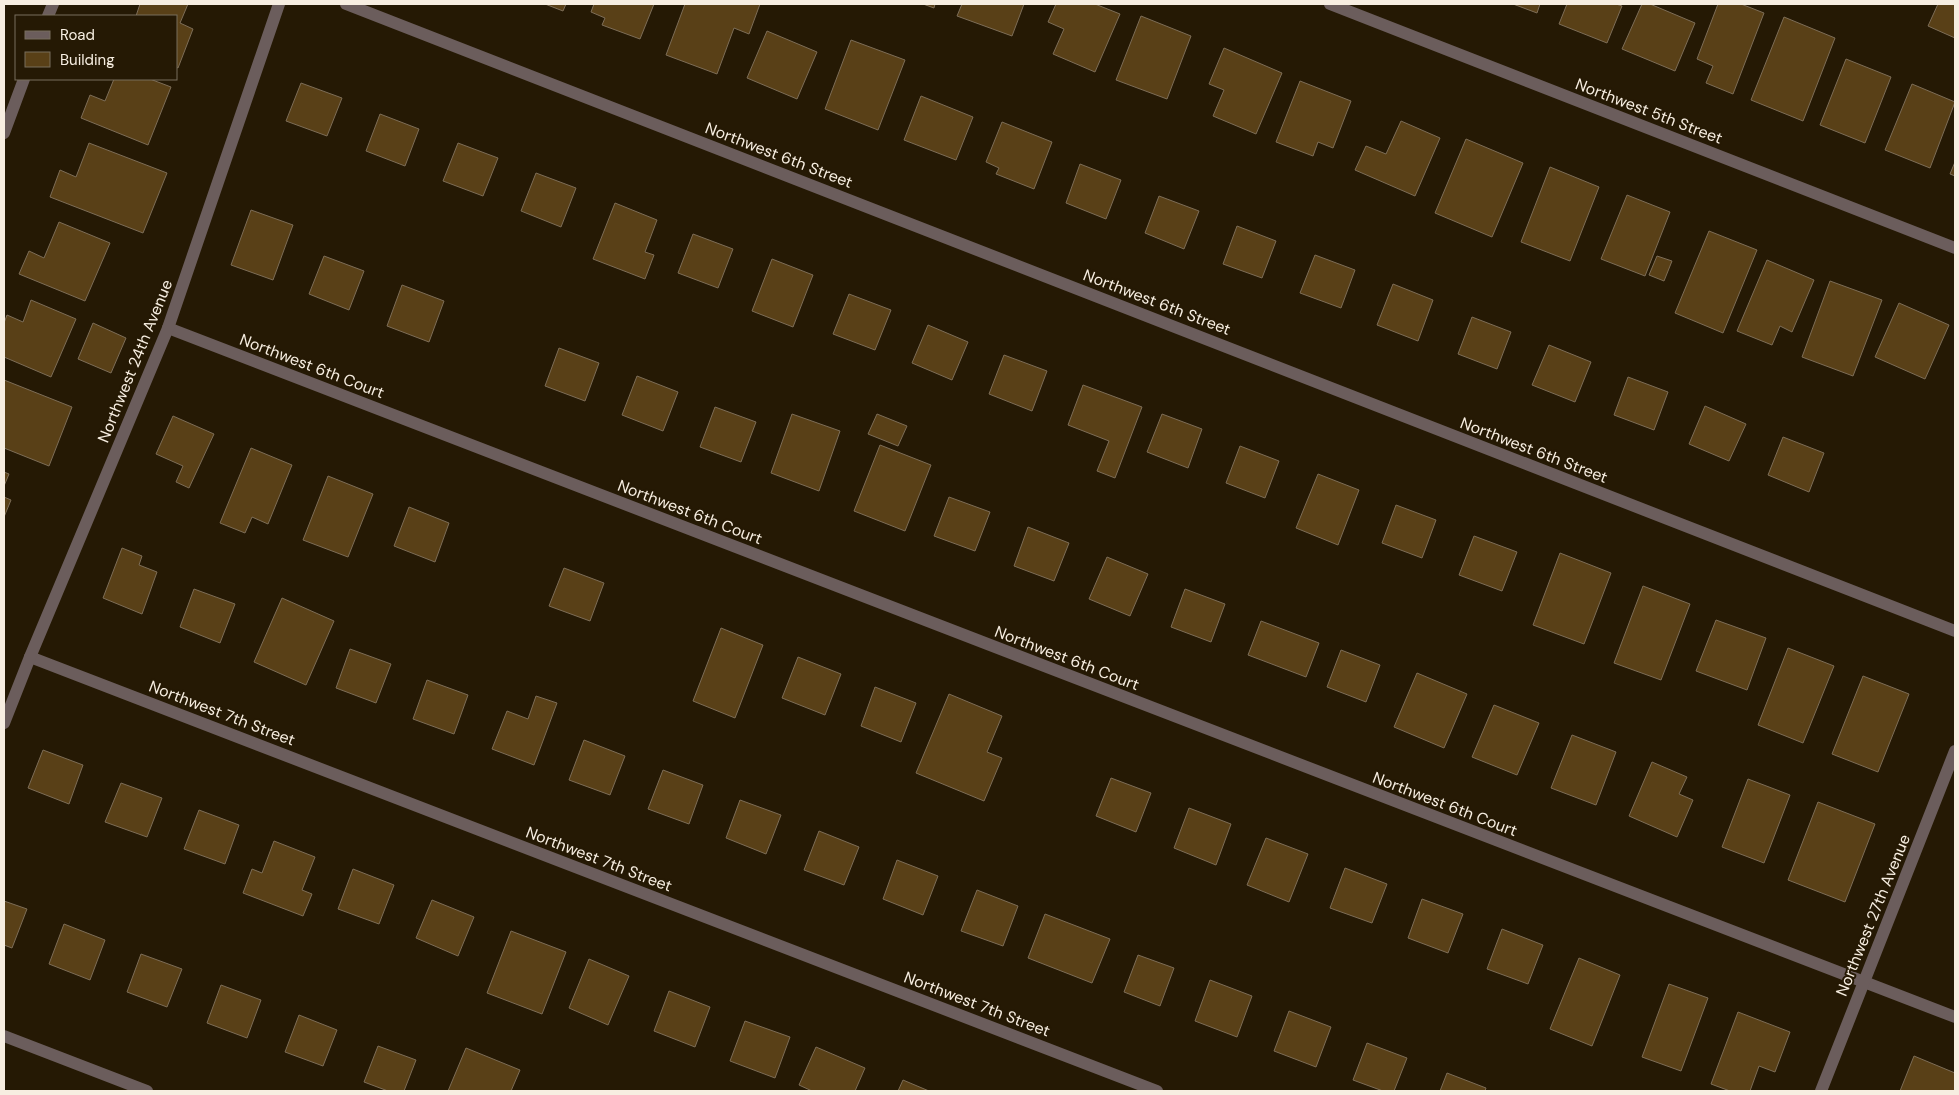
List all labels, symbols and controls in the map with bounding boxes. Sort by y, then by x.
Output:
legend [15,15,178,80]
text: Road [60,25,95,45]
text: Building [60,50,115,70]
street label: Northwest 5th Street [1572,73,1726,149]
street label: Northwest 6th Street [702,117,856,193]
street label: Northwest 6th Street [1080,264,1234,340]
street label: Northwest 24th Avenue [93,276,177,446]
street label: Northwest 6th Court [237,329,387,403]
street label: Northwest 6th Street [1457,412,1611,488]
street label: Northwest 6th Court [615,475,765,549]
street label: Northwest 6th Court [992,621,1142,695]
street label: Northwest 7th Street [146,675,298,751]
street label: Northwest 6th Court [1370,767,1520,841]
street label: Northwest 7th Street [523,821,675,897]
street label: Northwest 27th Avenue [1831,831,1915,999]
street label: Northwest 7th Street [901,966,1053,1042]

